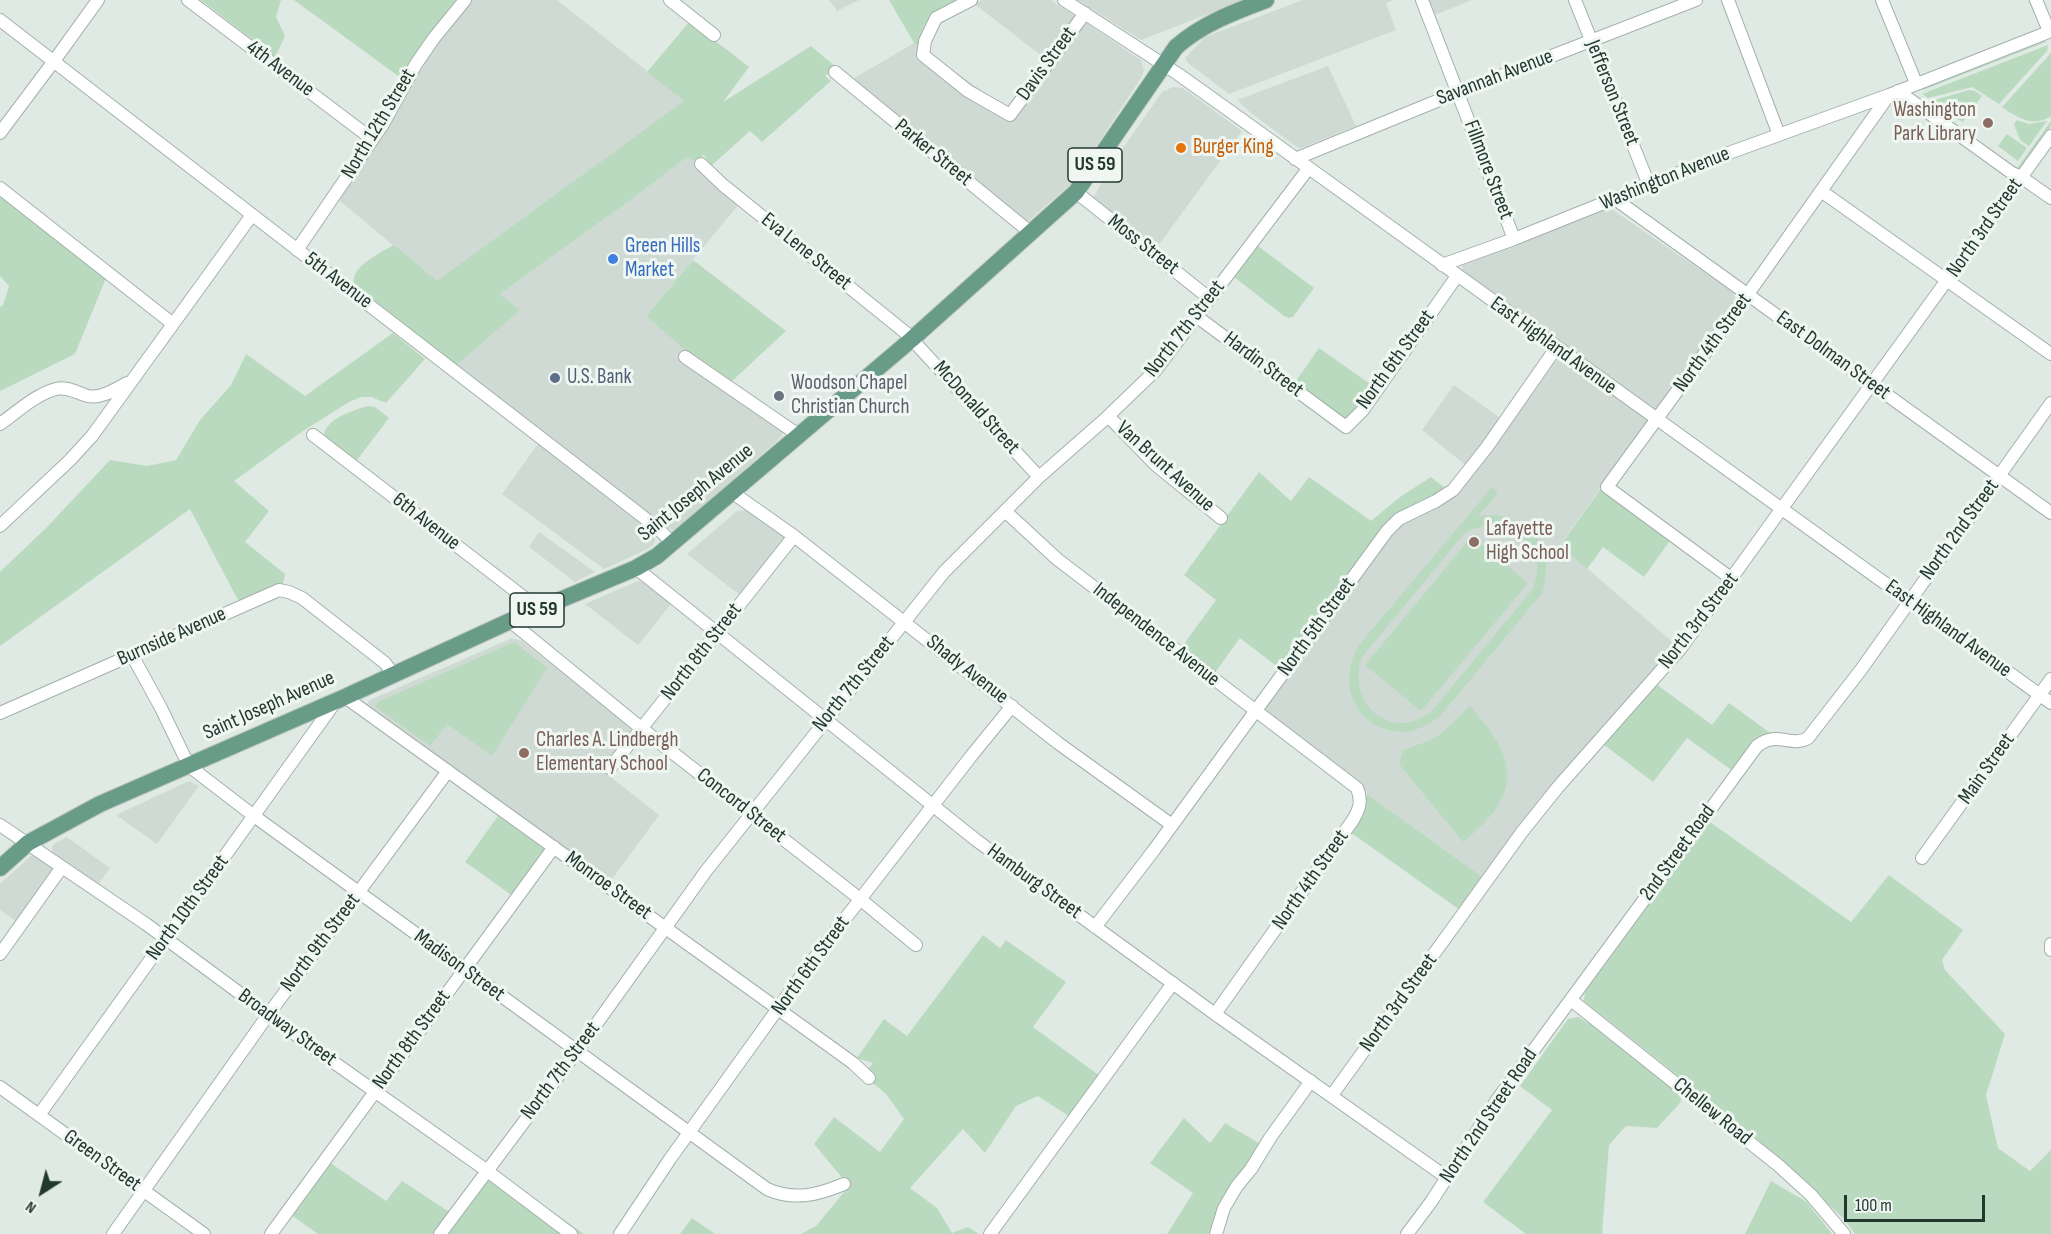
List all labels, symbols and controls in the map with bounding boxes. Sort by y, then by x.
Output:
street label: Davis Street [1012,22,1082,106]
street label: 4th Avenue [241,35,319,103]
street label: Jefferson Street [1579,37,1645,149]
street label: Savannah Avenue [1433,44,1557,112]
street label: North 12th Street [336,64,422,184]
place label: Washington Park Library [1893,98,1976,148]
street label: Parker Street [889,114,977,192]
marker: Washington Park Library [1981,116,1995,130]
street label: Fillmore Street [1458,117,1518,223]
place label: Burger King [1193,135,1274,161]
marker: Burger King [1174,141,1188,155]
street label: Washington Avenue [1597,142,1733,216]
road number: US 59 [1068,148,1122,182]
street label: North 3rd Street [1942,174,2028,282]
street label: Eva Lene Street [756,208,856,296]
street label: Moss Street [1102,209,1184,281]
place label: Green Hills Market [625,234,700,284]
street label: 5th Avenue [299,247,377,315]
marker: Green Hills Market [606,252,620,266]
street label: North 7th Street [1139,276,1231,382]
street label: North 4th Street [1669,289,1757,397]
street label: East Highland Avenue [1485,292,1621,400]
street label: North 6th Street [1352,305,1440,415]
street label: East Dolman Street [1771,306,1895,406]
street label: Hardin Street [1218,327,1308,403]
street label: McDonald Street [927,356,1025,460]
place label: U.S. Bank [567,365,632,391]
marker: U.S. Bank [548,371,562,385]
place label: Woodson Chapel Christian Church [791,371,909,421]
marker: Woodson Chapel Christian Church [772,389,786,403]
street label: Van Brunt Avenue [1111,416,1219,518]
street label: Saint Joseph Avenue [633,439,759,547]
street label: North 2nd Street [1915,475,2005,585]
street label: 6th Avenue [387,488,465,556]
place label: Lafayette High School [1486,517,1569,567]
marker: Lafayette High School [1467,535,1481,549]
street label: North 3rd Street [1654,568,1744,674]
street label: North 5th Street [1273,573,1361,681]
street label: East Highland Avenue [1880,575,2016,683]
street label: Independence Avenue [1087,578,1225,692]
road number: US 59 [510,593,564,627]
street label: North 8th Street [656,598,748,706]
street label: Burnside Avenue [114,602,230,672]
street label: Shady Avenue [921,630,1013,710]
street label: North 7th Street [808,631,900,737]
street label: Saint Joseph Avenue [199,666,339,746]
place label: Charles A. Lindbergh Elementary School [536,728,678,778]
street label: Main Street [1953,729,2021,809]
marker: Charles A. Lindbergh Elementary School [517,746,531,760]
street label: Concord Street [691,763,791,849]
street label: 2nd Street Road [1635,800,1721,906]
street label: North 4th Street [1267,825,1355,935]
street label: Hamburg Street [982,839,1086,925]
street label: Monroe Street [560,846,656,926]
street label: North 10th Street [141,850,235,966]
street label: North 9th Street [276,889,366,997]
street label: North 6th Street [767,911,855,1021]
street label: Madison Street [409,925,509,1007]
street label: North 3rd Street [1355,949,1443,1057]
street label: Broadway Street [233,984,341,1072]
street label: North 8th Street [368,985,456,1095]
street label: North 7th Street [516,1017,606,1125]
street label: North 2nd Street Road [1435,1044,1543,1188]
street label: Chellew Road [1668,1073,1756,1151]
street label: Green Street [58,1124,146,1198]
north arrow [12,1162,72,1222]
scale bar [1847,1183,1988,1221]
text: 100 m [1855,1195,1892,1216]
text: N [22,1197,40,1217]

